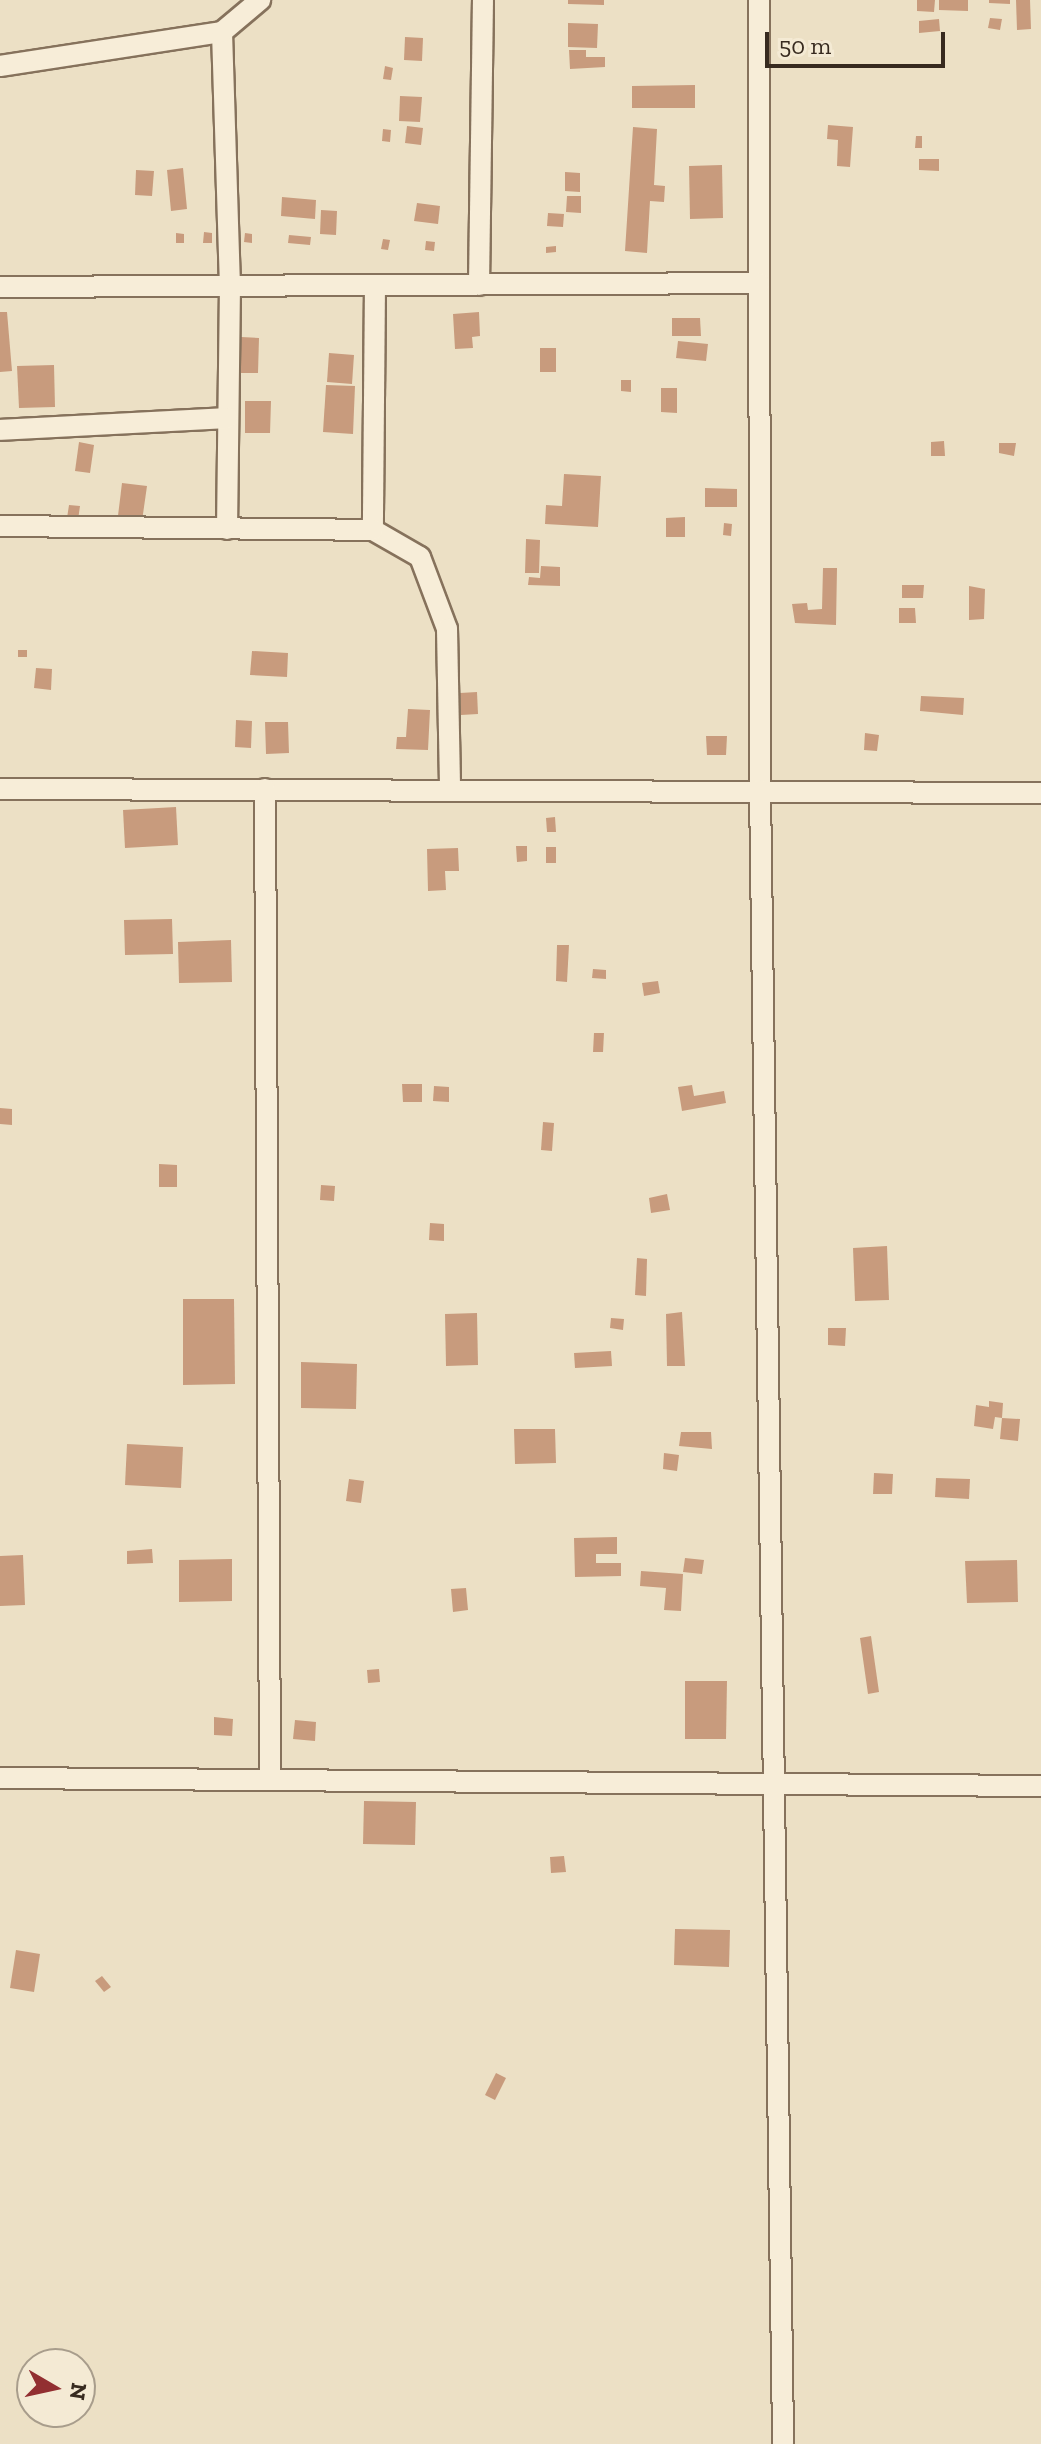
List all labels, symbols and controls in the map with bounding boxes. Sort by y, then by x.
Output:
scale bar [769,16,949,66]
text: 50 m [779,31,831,60]
north arrow [16,2348,96,2428]
text: N [64,2381,93,2402]

